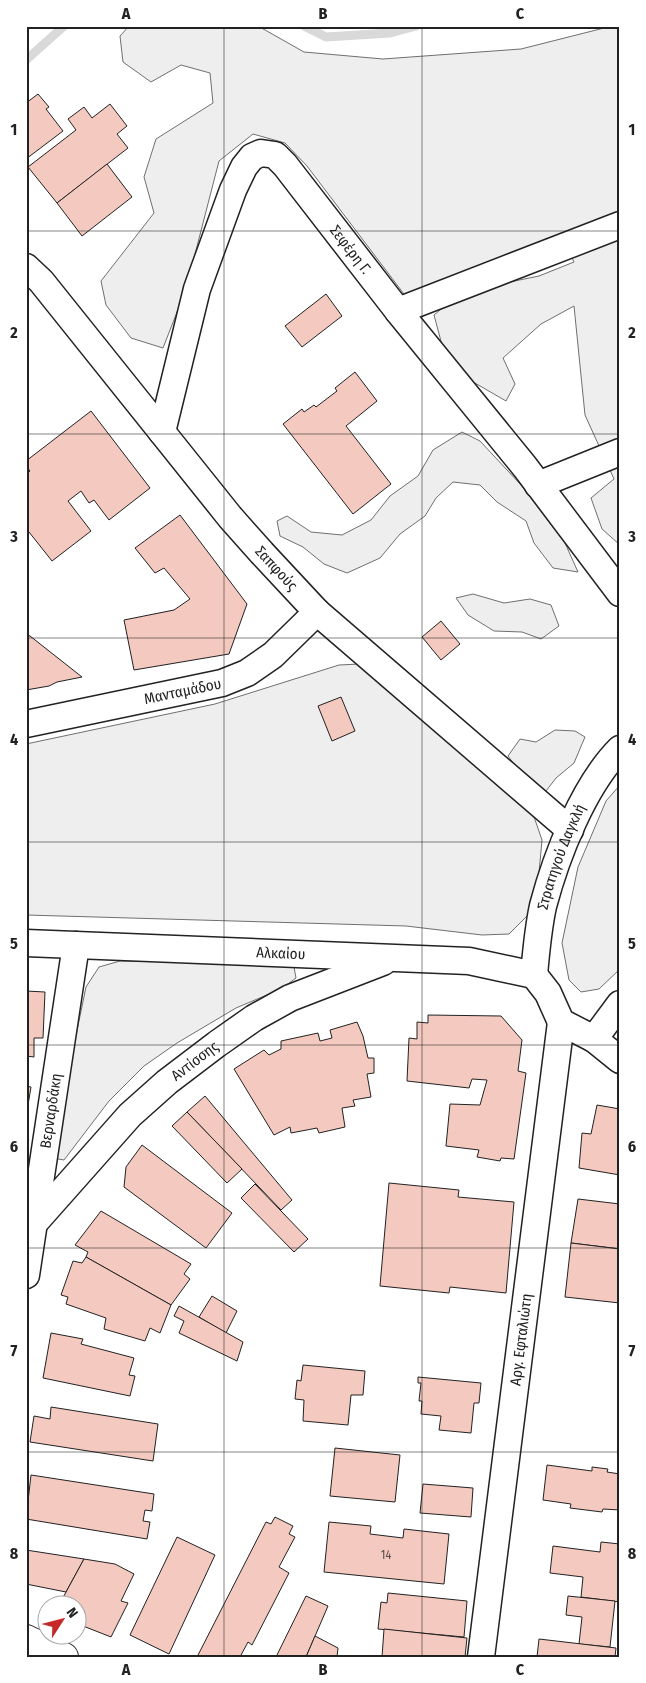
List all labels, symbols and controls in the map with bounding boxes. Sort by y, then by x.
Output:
text: A [121,4,131,23]
text: B [319,4,328,23]
text: C [516,4,525,23]
text: 1 [11,120,17,139]
text: 1 [629,120,635,139]
street label: Σεφέρη Γ. [326,222,375,278]
text: 2 [9,323,18,342]
text: 2 [627,323,636,342]
text: 3 [9,527,18,546]
text: 3 [627,527,636,546]
street label: Σαπφούς [251,542,302,595]
street label: Μανταμάδου [142,674,223,708]
text: 4 [10,730,18,749]
text: 4 [628,730,636,749]
street label: Στρατηγού Δαγκλή [533,801,589,911]
text: 5 [10,934,18,953]
text: 5 [628,934,636,953]
street label: Αλκαίου [256,943,306,963]
street label: Αντίσσης [167,1037,222,1085]
street label: Βερναρδάκη [36,1072,65,1150]
text: 6 [10,1137,18,1156]
text: 6 [628,1137,636,1156]
street label: Αργ. Εφταλιώτη [506,1292,536,1387]
text: 7 [11,1341,18,1360]
text: 7 [629,1341,636,1360]
text: 8 [10,1544,19,1563]
text: 8 [628,1544,637,1563]
house number: 14 [381,1548,391,1562]
north arrow [38,1596,88,1646]
text: N [63,1604,81,1621]
text: A [121,1660,131,1679]
text: B [319,1660,328,1679]
text: C [516,1660,525,1679]

